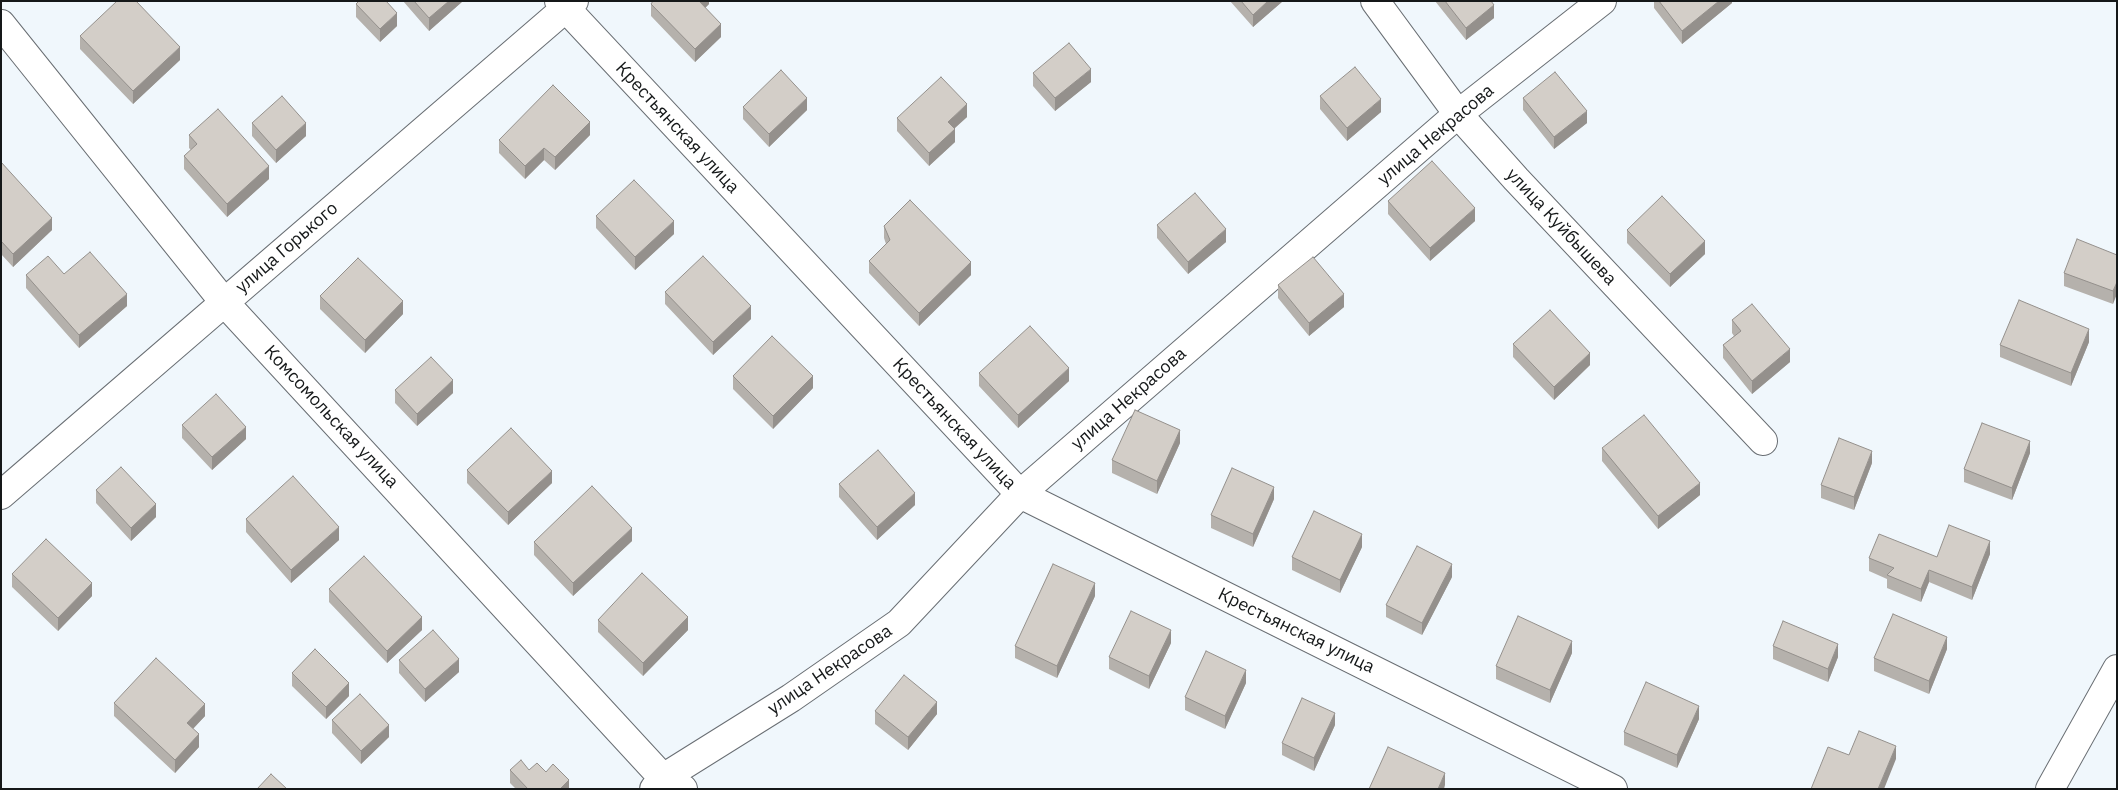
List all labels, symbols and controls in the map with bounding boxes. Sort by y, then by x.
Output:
street label: Крестьянская улица [611,58,743,198]
street label: улица Некрасова [1373,80,1499,190]
street label: улица Куйбышева [1501,164,1621,290]
street label: улица Горького [231,198,343,298]
street label: Комсомольская улица [259,341,403,493]
street label: улица Некрасова [1067,343,1191,455]
street label: Крестьянская улица [888,354,1020,494]
street label: Крестьянская улица [1214,584,1378,678]
street label: улица Некрасова [764,620,896,720]

